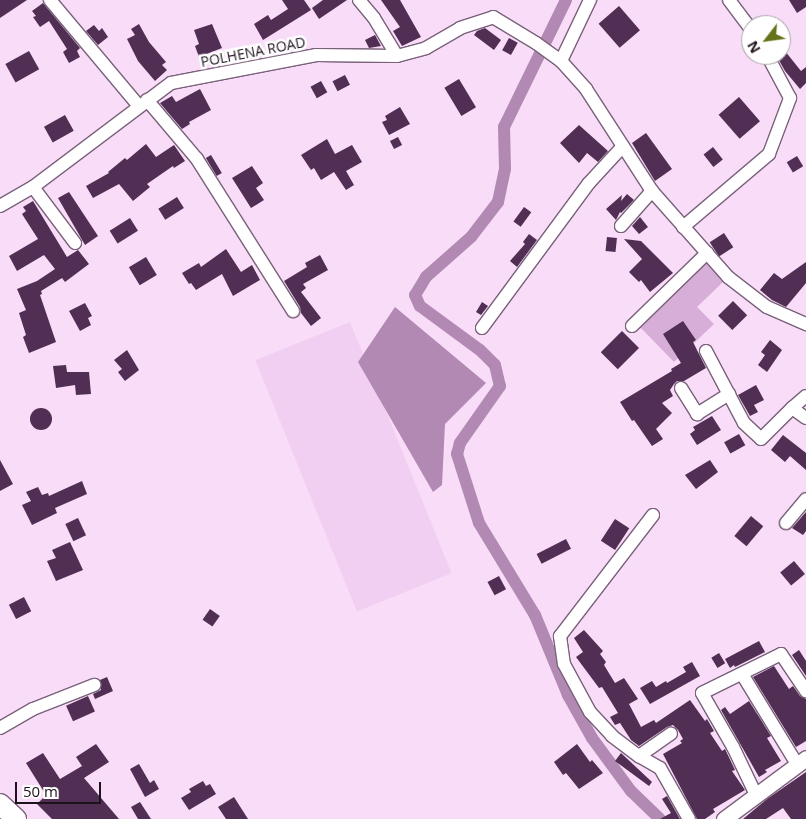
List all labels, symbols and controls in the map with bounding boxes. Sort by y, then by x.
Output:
north arrow [741,15,791,65]
street label: POLHENA ROAD [199,34,307,70]
text: N [742,38,765,57]
scale bar [18,772,104,804]
text: 50 m [23,781,58,801]

